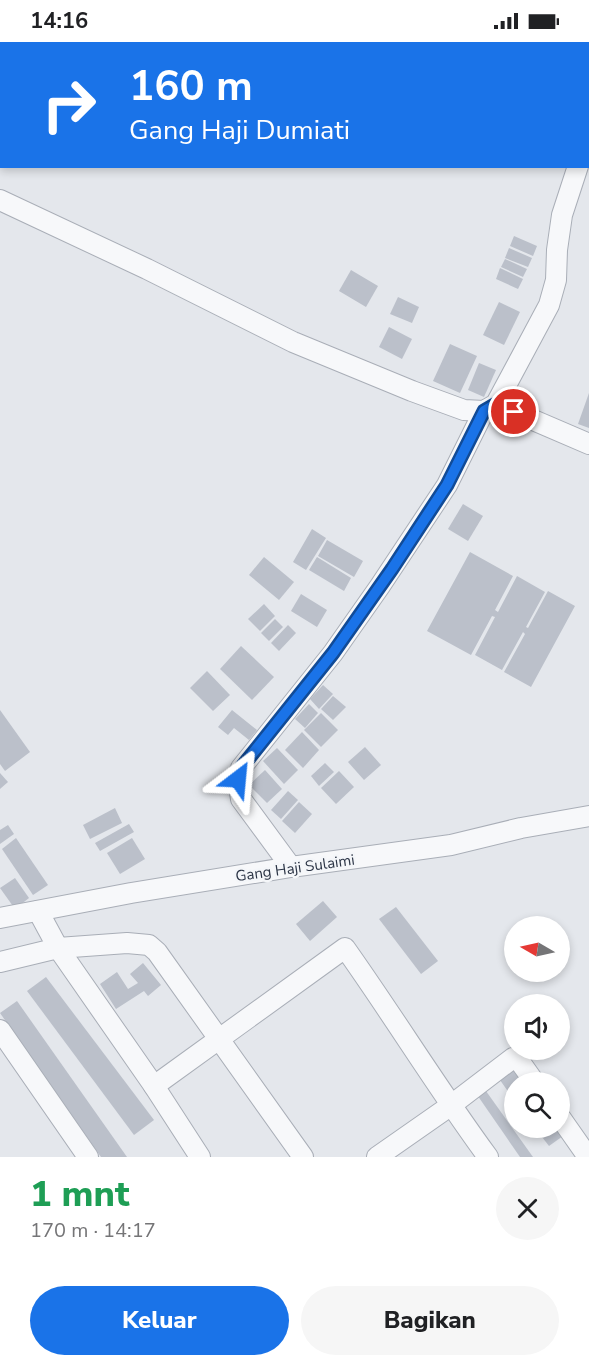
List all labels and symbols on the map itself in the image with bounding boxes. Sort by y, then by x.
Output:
pin [488,386,539,437]
position arrow [206,747,270,811]
street label: Gang Haji Sulaimi [234,850,356,886]
north arrow [504,916,570,982]

